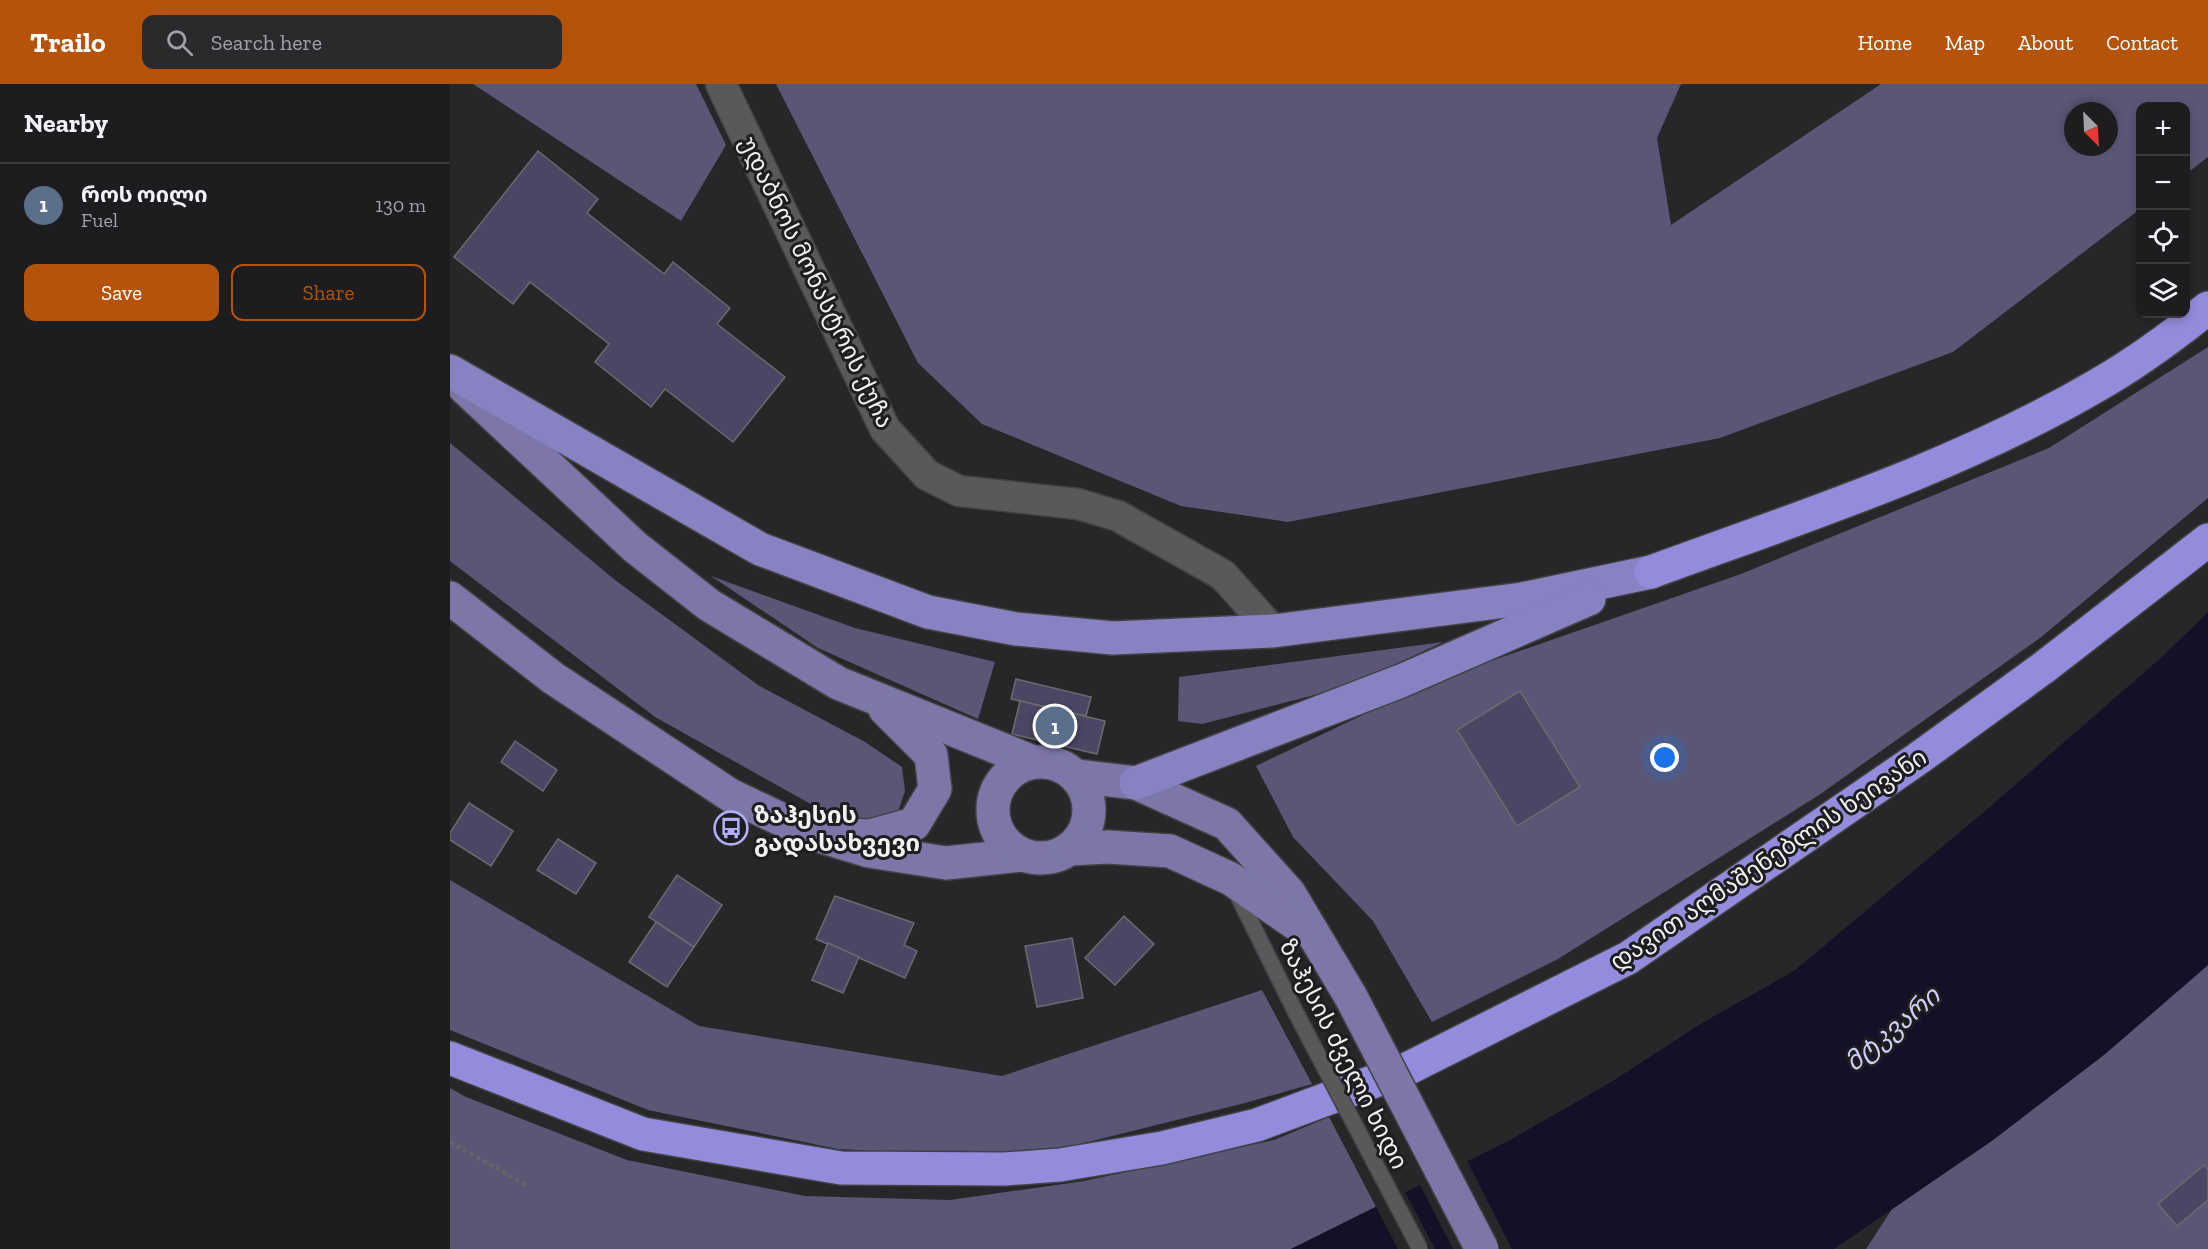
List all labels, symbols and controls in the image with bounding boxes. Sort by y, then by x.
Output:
search box [142,15,562,69]
text: Trailo [30,26,106,59]
icon: search [163,26,196,59]
text: Search here [211,29,322,56]
text: Home [1858,30,1912,55]
text: Map [1945,30,1985,55]
text: About [2018,30,2073,55]
text: Contact [2106,30,2178,55]
north arrow [2064,102,2118,156]
map controls [2136,102,2190,318]
button: + [2136,102,2190,156]
text: Nearby [24,107,108,139]
street label: უდაბნოს მონასტრის ქუჩა [734,132,900,432]
button: − [2136,156,2190,210]
text: როს ოილი [81,181,207,208]
text: 1 [39,193,48,217]
text: 130 m [375,193,426,217]
text: Fuel [81,208,118,232]
button: locate [2136,210,2190,264]
button: Save [24,264,219,321]
button: Share [231,264,426,321]
button: layers [2136,264,2190,318]
pin: 1 [1036,704,1074,748]
street label: დავით აღმაშენებლის ხეივანი [1604,742,1932,977]
your location [1650,743,1679,772]
place label: ზაჰესის გადასახვევი [754,800,920,858]
bus stop icon: ზაჰესის გადასახვევი [713,810,749,846]
street label: ზაჰესის ძველი ხიდი [1273,934,1415,1174]
water label: მტკვარი [1838,979,1947,1078]

